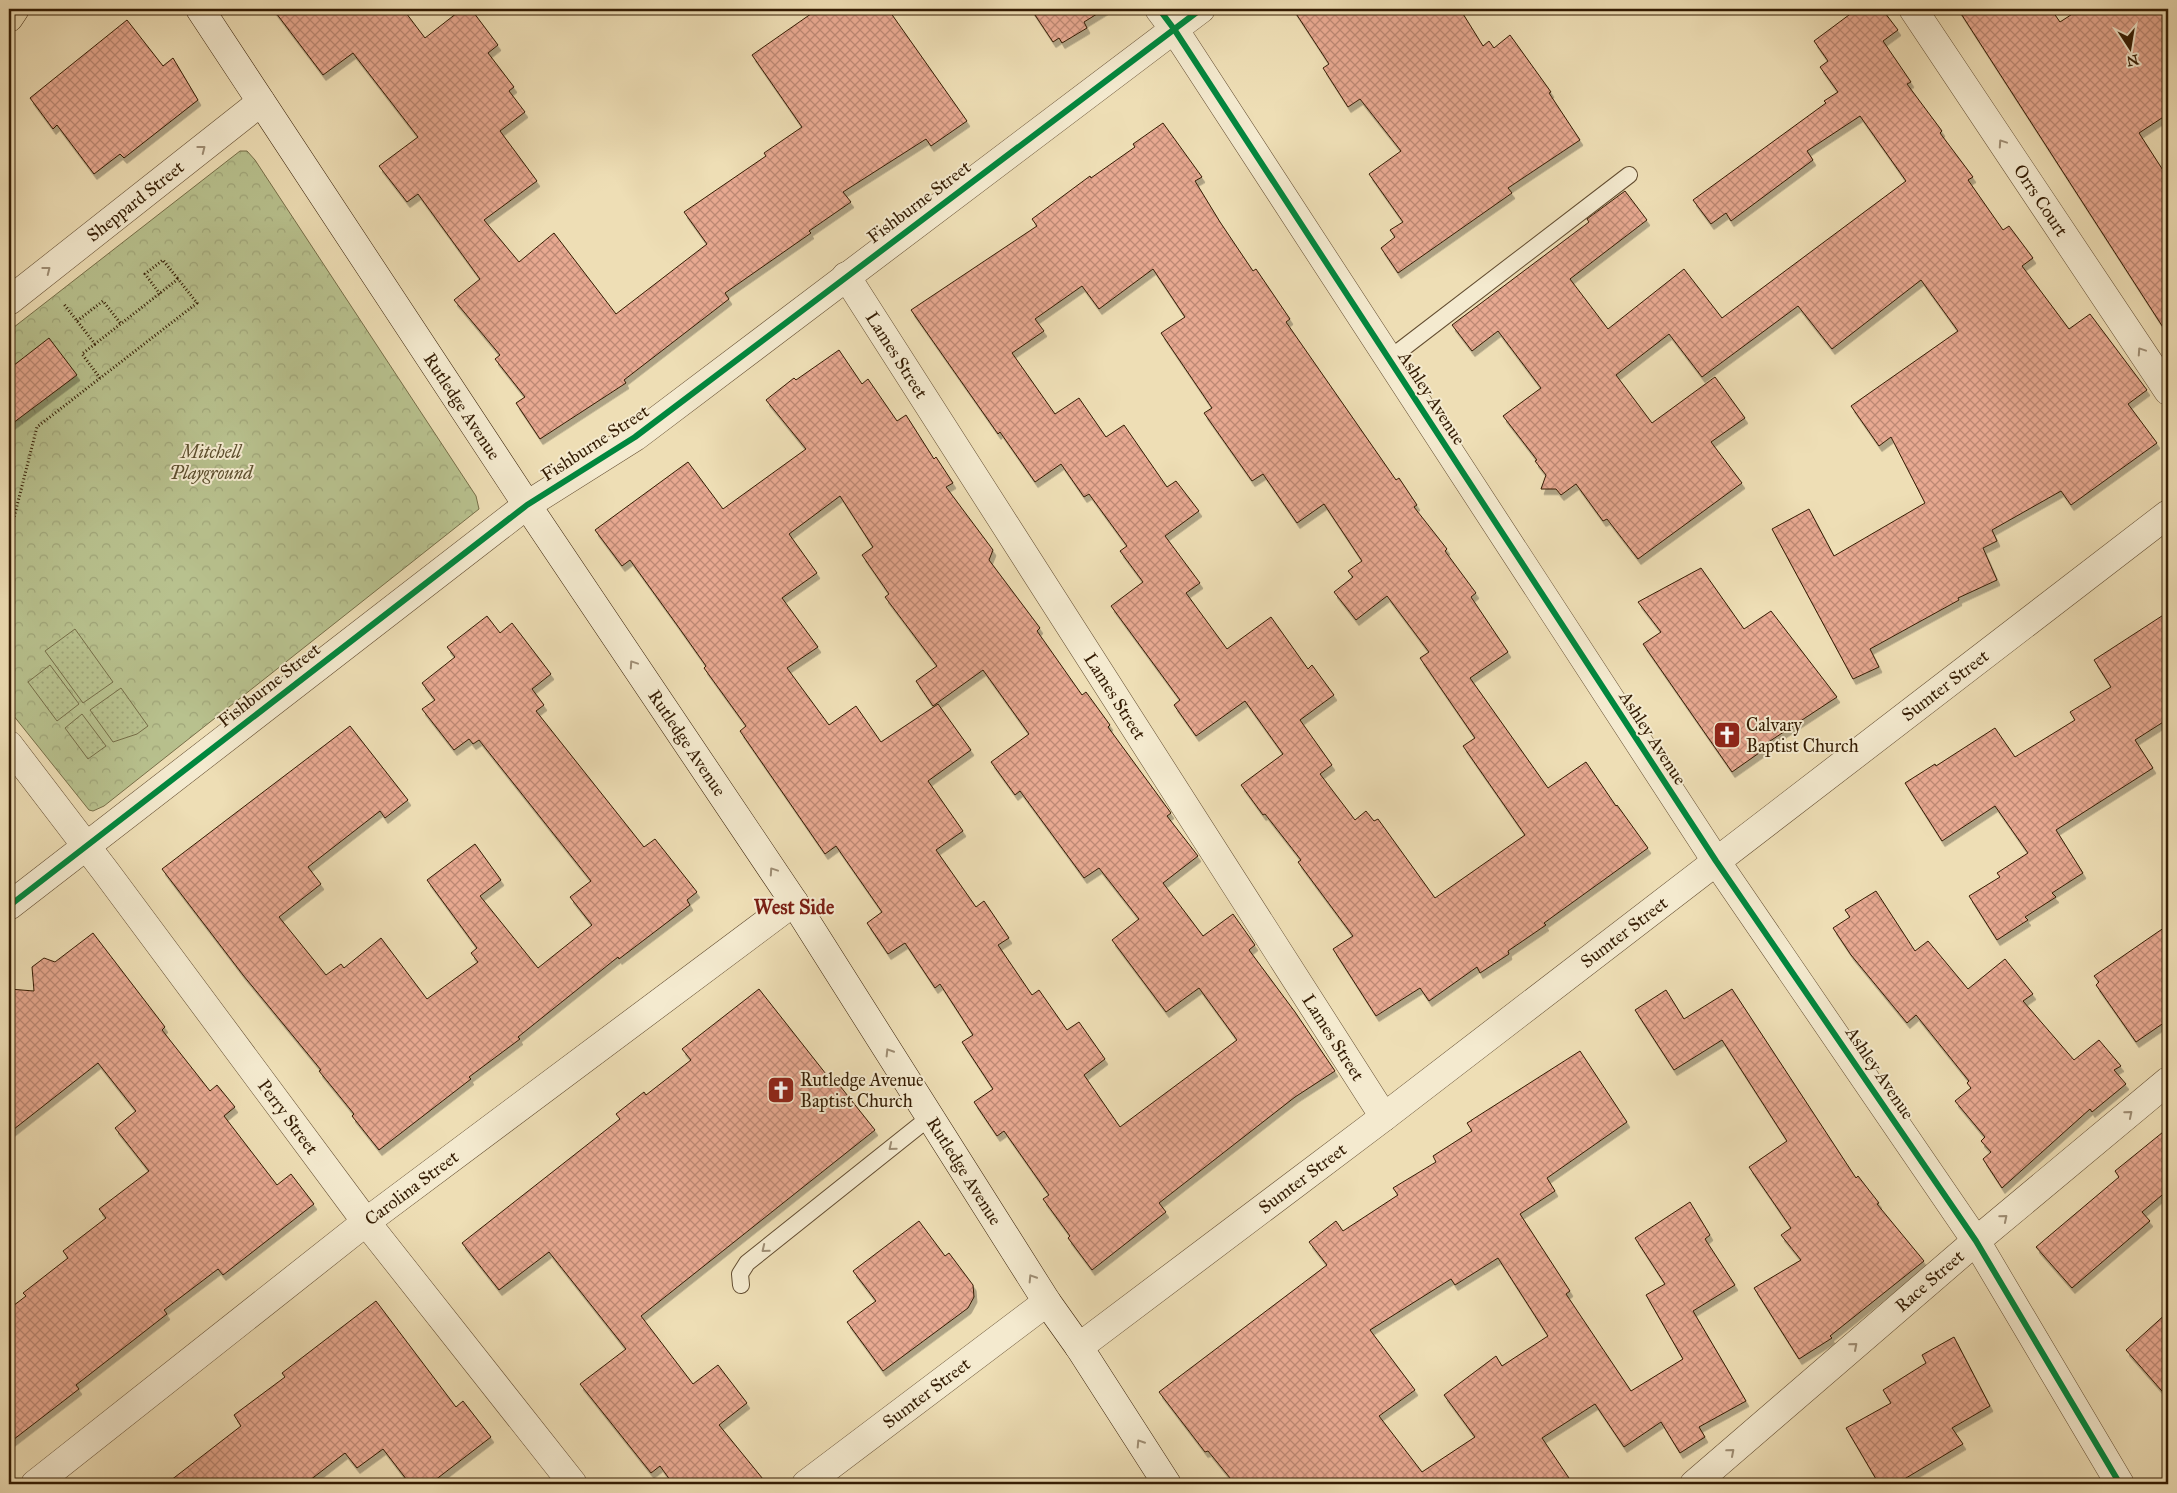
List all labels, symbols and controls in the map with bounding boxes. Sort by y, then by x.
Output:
north arrow [2104,22,2154,72]
text: N [2125,51,2140,70]
one-way arrow [1999,139,2009,148]
one-way arrow [197,145,206,154]
street label: Sheppard Street [82,156,189,246]
street label: Fishburne Street [863,156,976,248]
street label: Orrs Court [2009,160,2073,241]
one-way arrow [41,268,50,276]
street label: Lames Street [861,308,933,403]
street label: Ashley Avenue [1393,346,1470,449]
one-way arrow [2138,347,2147,357]
street label: Rutledge Avenue [419,349,505,464]
street label: Fishburne Street [537,400,654,486]
park label: Mitchell Playground [169,441,254,484]
street label: Fishburne Street [213,638,325,732]
street label: Sumter Street [1897,644,1994,726]
street label: Lames Street [1079,649,1151,744]
one-way arrow [630,660,639,669]
street label: Rutledge Avenue [643,686,731,801]
street label: Ashley Avenue [1614,686,1691,789]
place label: Calvary Baptist Church [1746,714,1859,757]
church icon: Calvary Baptist Church [1712,720,1742,750]
one-way arrow [770,867,779,876]
street label: Sumter Street [1576,891,1673,973]
district label: West Side [754,895,835,919]
street label: Lames Street [1297,990,1369,1086]
street label: Ashley Avenue [1840,1022,1919,1124]
one-way arrow [886,1048,895,1057]
place label: Rutledge Avenue Baptist Church [800,1069,924,1112]
street label: Perry Street [253,1075,323,1159]
church icon: Rutledge Avenue Baptist Church [766,1075,796,1105]
one-way arrow [2123,1111,2132,1120]
street label: Rutledge Avenue [922,1113,1007,1229]
street label: Sumter Street [1254,1138,1351,1219]
one-way arrow [889,1142,898,1150]
street label: Carolina Street [360,1145,463,1230]
one-way arrow [1998,1215,2007,1224]
one-way arrow [762,1243,771,1251]
street label: Race Street [1891,1245,1969,1317]
one-way arrow [1029,1274,1038,1283]
one-way arrow [1848,1344,1857,1352]
street label: Sumter Street [878,1352,975,1433]
one-way arrow [1137,1440,1147,1449]
one-way arrow [1725,1450,1734,1458]

